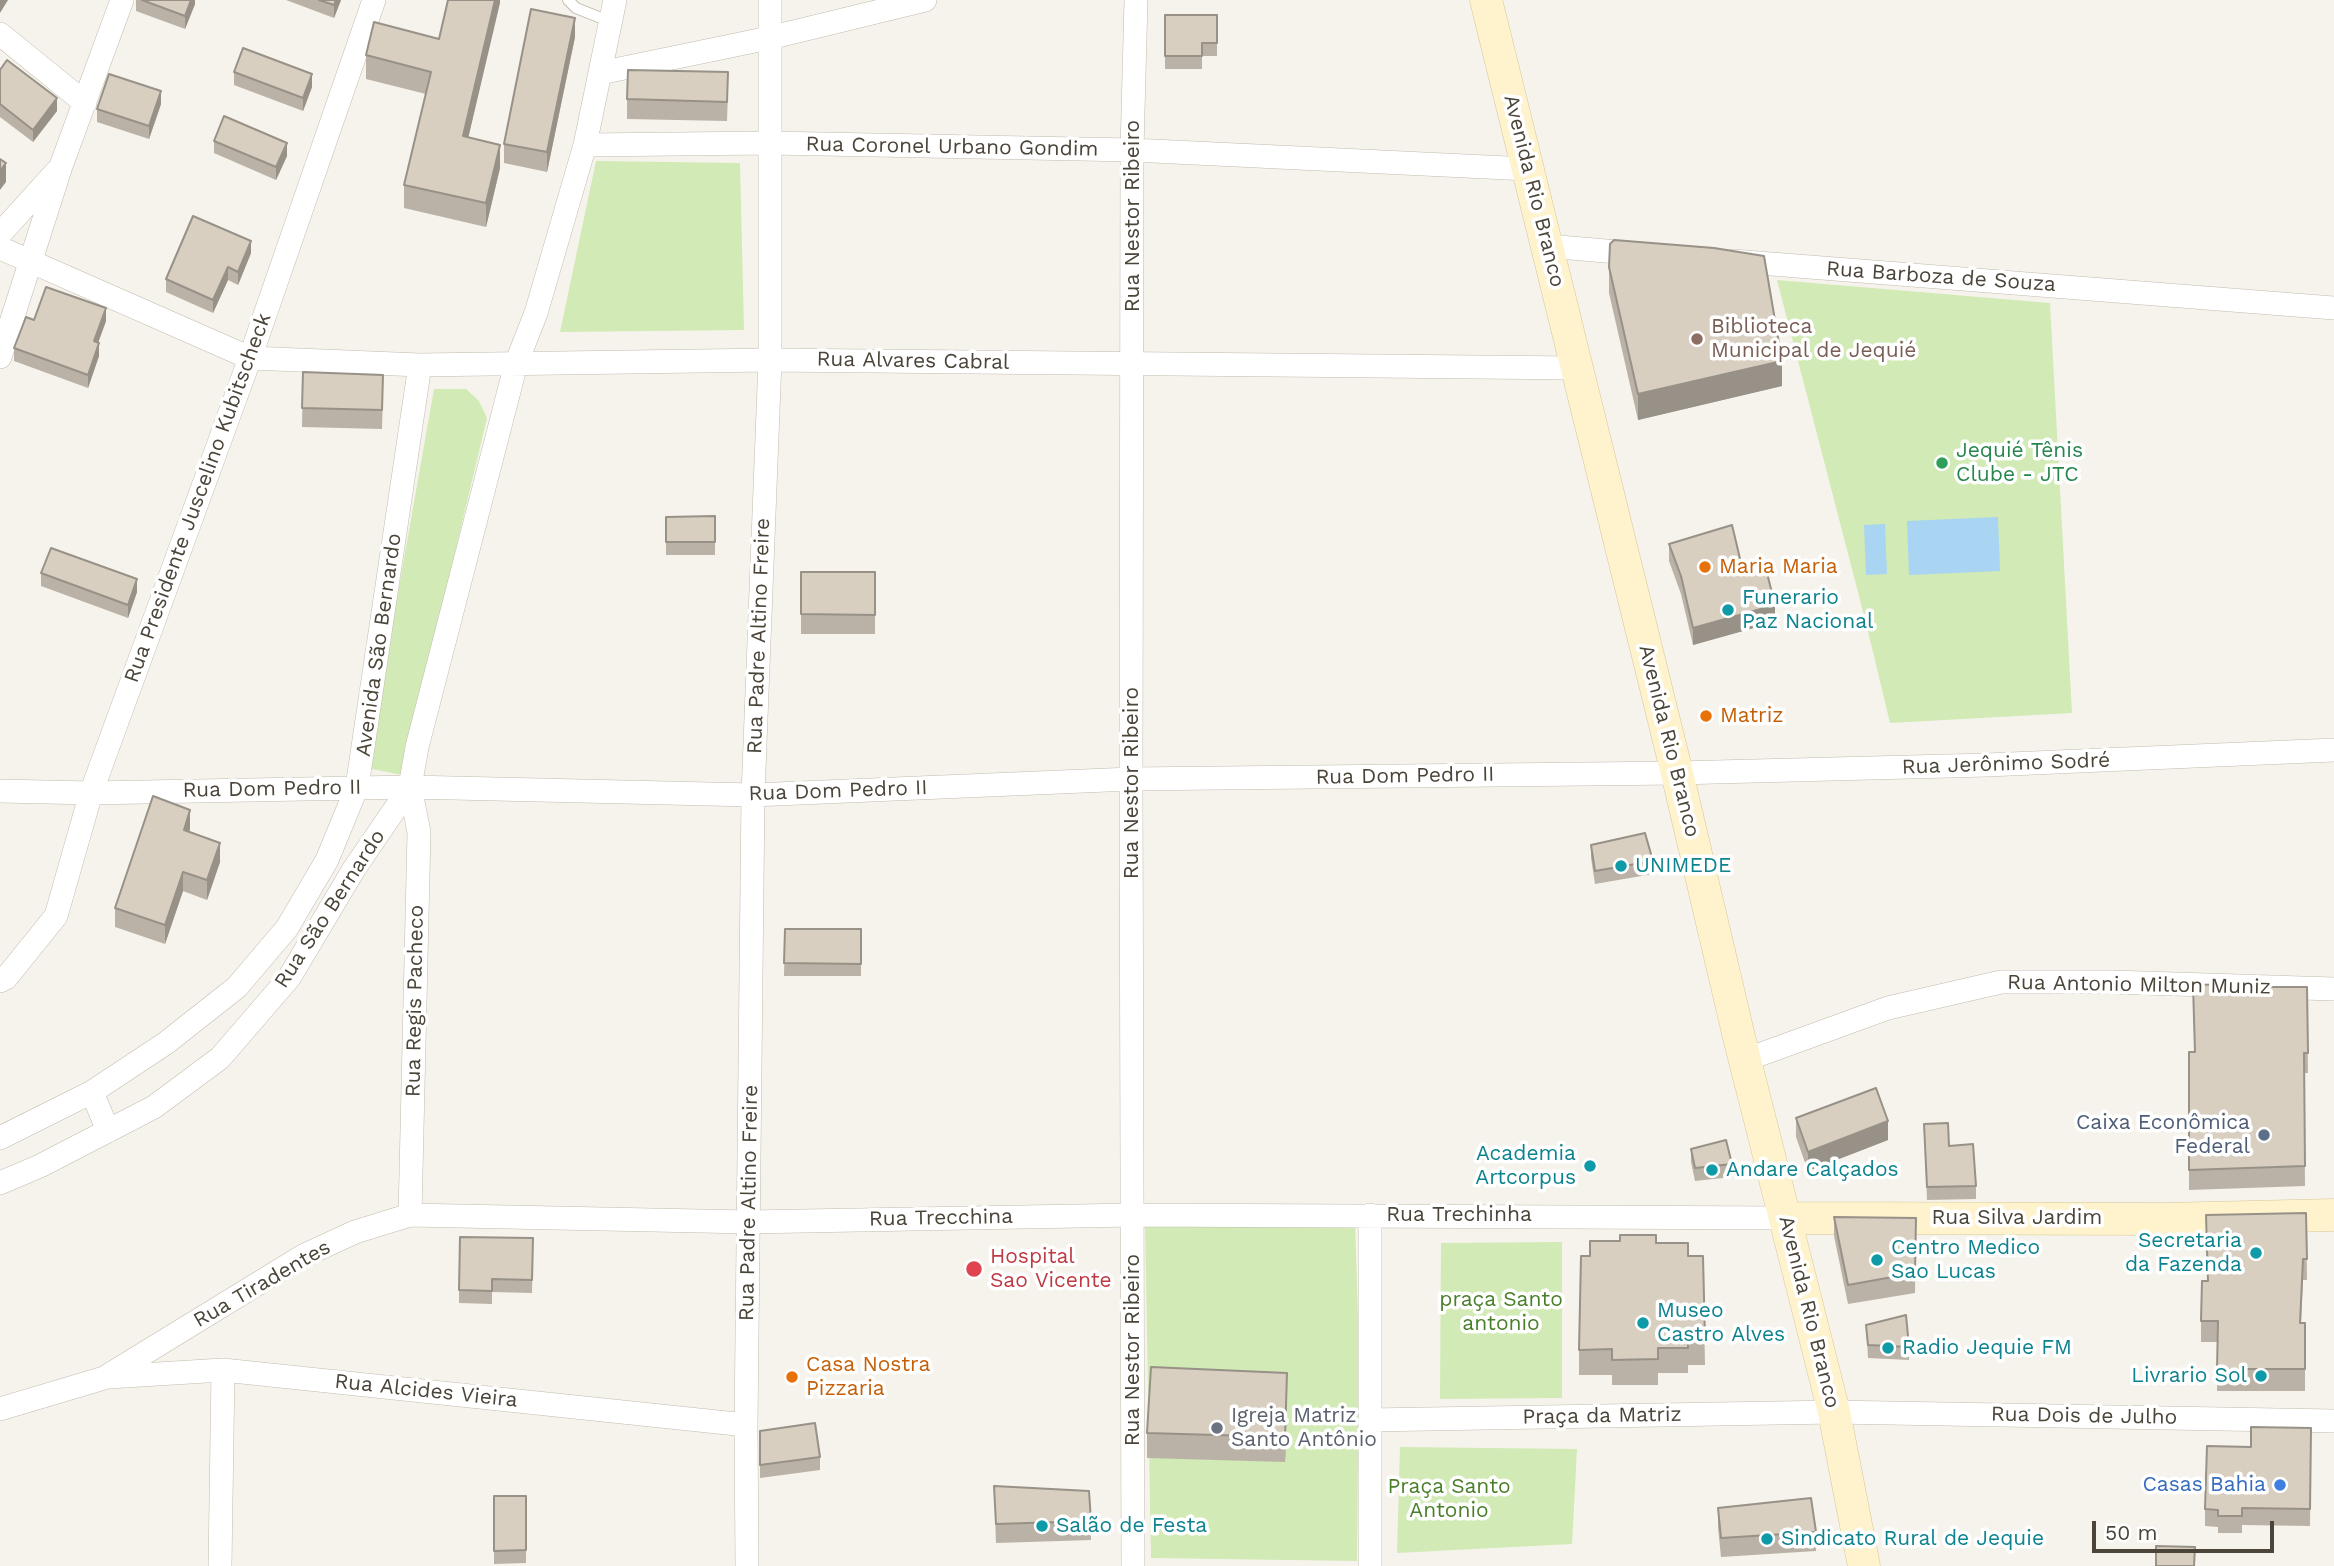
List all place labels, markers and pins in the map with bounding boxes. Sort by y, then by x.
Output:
place label: Biblioteca Municipal de Jequié [1711,314,1916,364]
marker: Biblioteca Municipal de Jequié [1689,331,1705,347]
place label: Jequié Tênis Clube - JTC [1956,438,2083,488]
marker: Jequié Tênis Clube - JTC [1934,455,1950,471]
place label: Maria Maria [1719,554,1838,580]
marker: Maria Maria [1697,559,1713,575]
place label: Funerario Paz Nacional [1742,585,1874,635]
marker: Funerario Paz Nacional [1720,602,1736,618]
place label: Matriz [1720,703,1783,729]
marker: Matriz [1698,708,1714,724]
place label: UNIMEDE [1635,853,1731,879]
marker: UNIMEDE [1613,858,1629,874]
place label: Caixa Econômica Federal [2076,1110,2250,1160]
marker: Caixa Econômica Federal [2256,1127,2272,1143]
place label: Academia Artcorpus [1475,1141,1576,1191]
place label: Andare Calçados [1726,1157,1899,1183]
marker: Academia Artcorpus [1582,1158,1598,1174]
marker: Andare Calçados [1704,1162,1720,1178]
place label: Secretaria da Fazenda [2125,1228,2242,1278]
place label: Centro Medico Sao Lucas [1891,1235,2040,1285]
place label: Hospital Sao Vicente [990,1244,1112,1294]
marker: Secretaria da Fazenda [2248,1245,2264,1261]
marker: Centro Medico Sao Lucas [1869,1252,1885,1268]
marker: Hospital Sao Vicente [964,1259,984,1279]
place label: Museo Castro Alves [1657,1298,1785,1348]
marker: Museo Castro Alves [1635,1315,1651,1331]
place label: Radio Jequie FM [1902,1335,2072,1361]
marker: Radio Jequie FM [1880,1340,1896,1356]
place label: Casa Nostra Pizzaria [806,1352,930,1402]
place label: Livrario Sol [2131,1363,2247,1389]
marker: Livrario Sol [2253,1368,2269,1384]
marker: Casa Nostra Pizzaria [784,1369,800,1385]
place label: Igreja Matriz Santo Antônio [1231,1403,1377,1453]
marker: Igreja Matriz Santo Antônio [1209,1420,1225,1436]
place label: Casas Bahia [2142,1472,2266,1498]
marker: Casas Bahia [2272,1477,2288,1493]
place label: Salão de Festa [1056,1513,1207,1539]
marker: Salão de Festa [1034,1518,1050,1534]
place label: Sindicato Rural de Jequie [1781,1526,2044,1552]
marker: Sindicato Rural de Jequie [1759,1531,1775,1547]

